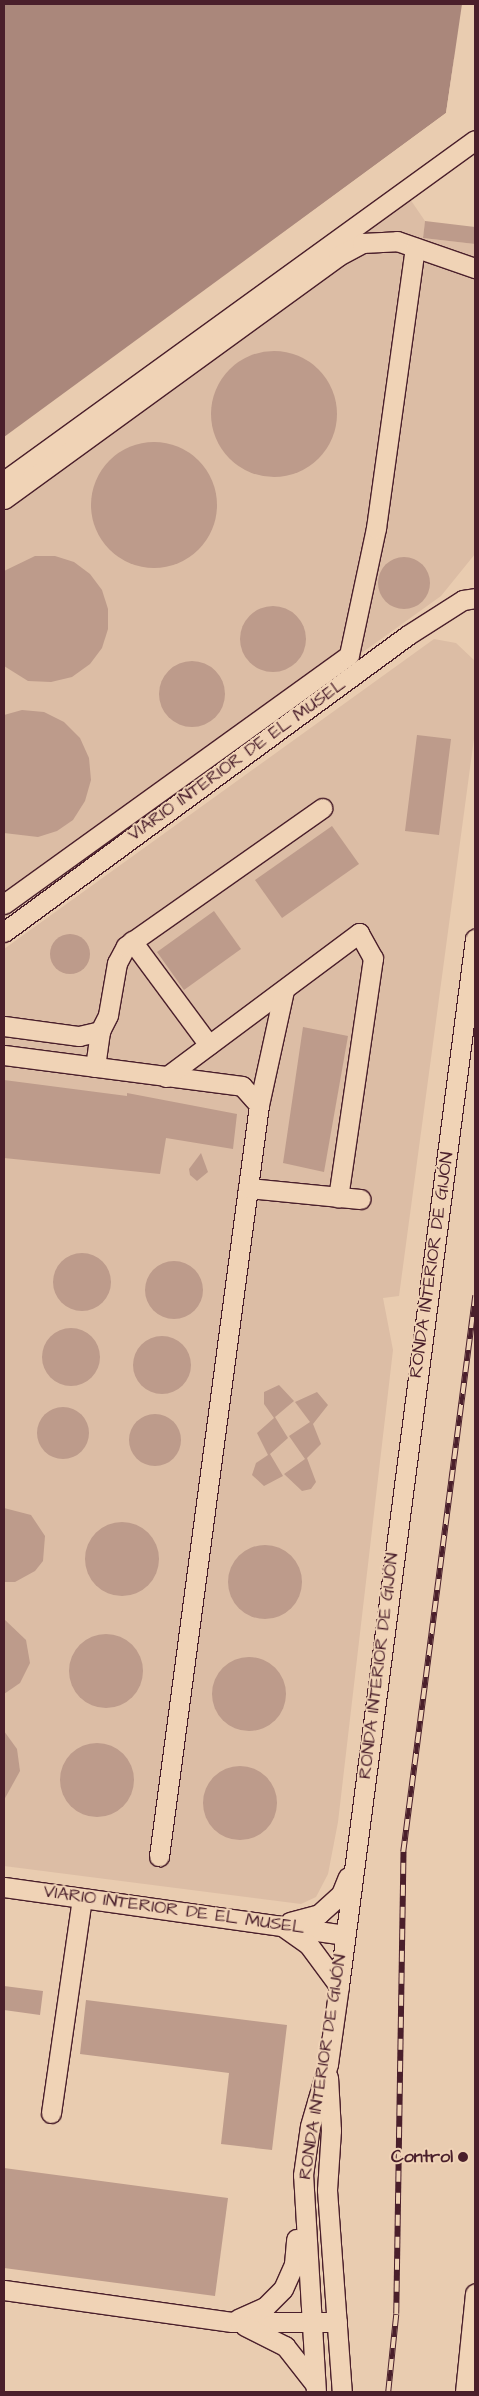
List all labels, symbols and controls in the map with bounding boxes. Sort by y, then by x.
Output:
street label: VIARIO INTERIOR DE EL MUSEL [124,674,350,846]
street label: RONDA INTERIOR DE GIJÓN [405,1151,459,1379]
street label: RONDA INTERIOR DE GIJÓN [354,1552,404,1780]
street label: VIARIO INTERIOR DE EL MUSEL [42,1881,306,1939]
street label: RONDA INTERIOR DE GIJÓN [295,1953,351,2181]
place label: Control [391,2146,453,2168]
marker: Control [457,2151,469,2163]

